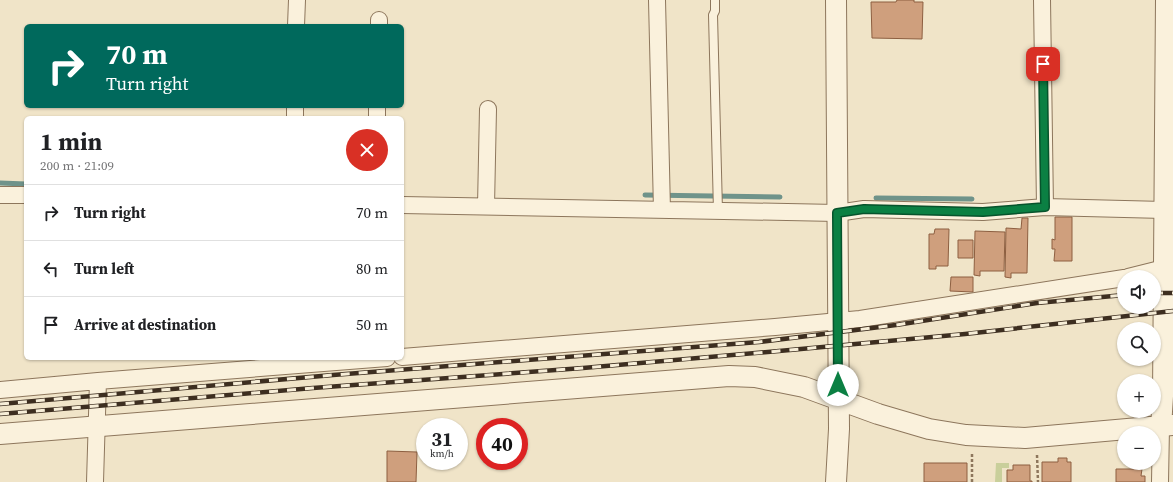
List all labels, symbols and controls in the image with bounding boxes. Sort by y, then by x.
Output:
text: 70 m [106,35,168,73]
icon: right [40,40,92,92]
pin [1026,47,1060,81]
icon: arrive [1032,53,1054,75]
text: Turn right [106,71,188,96]
text: 1 min [40,125,102,158]
button: close [346,129,388,171]
text: 200 m · 21:09 [40,157,114,174]
icon: right [40,202,62,224]
text: Turn right [74,202,146,223]
text: 70 m [356,202,388,223]
icon: left [40,258,62,280]
text: Turn left [74,258,134,279]
text: 80 m [356,258,388,279]
map controls [1117,270,1161,470]
button: sound [1117,270,1161,314]
icon: arrive [40,314,62,336]
text: Arrive at destination [74,314,216,335]
text: 50 m [356,314,388,335]
button: search [1117,322,1161,366]
position arrow [817,364,859,406]
button: + [1117,374,1161,418]
speed limit sign: 40 [476,418,528,470]
text: 31 [431,425,453,453]
button: − [1117,426,1161,470]
text: km/h [430,447,454,460]

